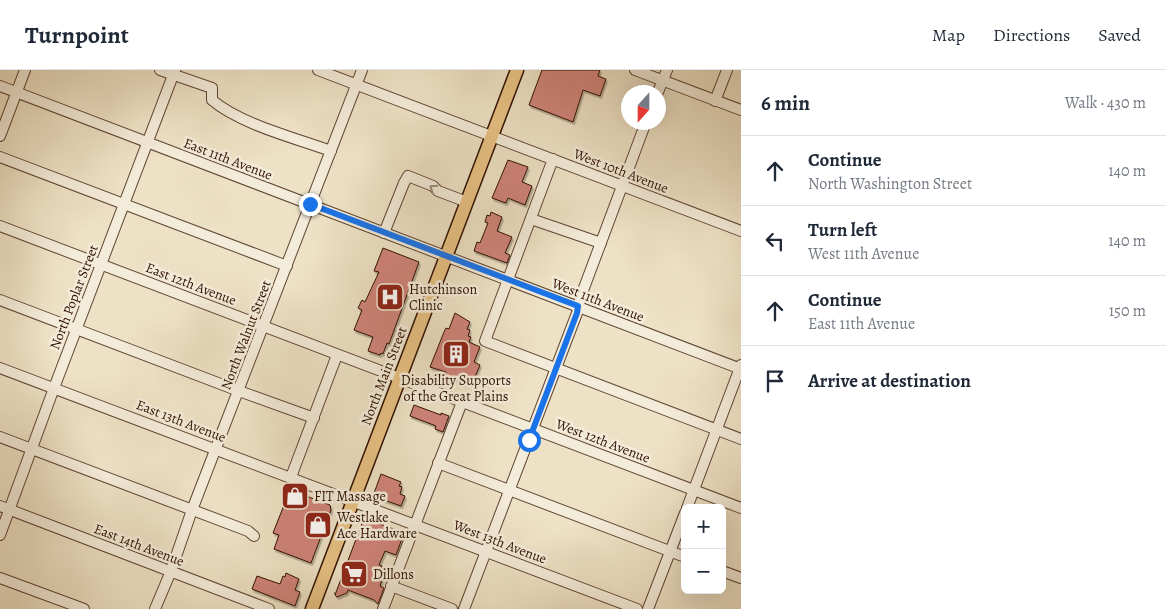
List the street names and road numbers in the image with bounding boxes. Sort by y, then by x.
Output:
street label: East 11th Avenue [181,133,275,185]
street label: West 10th Avenue [570,144,671,198]
street label: North Poplar Street [45,241,103,352]
street label: East 12th Avenue [143,258,239,310]
street label: West 11th Avenue [548,273,647,326]
street label: North Walnut Street [216,277,276,393]
street label: North Main Street [356,324,412,428]
street label: East 13th Avenue [133,395,229,447]
street label: West 12th Avenue [552,414,653,468]
street label: West 13th Avenue [450,515,549,569]
street label: East 14th Avenue [91,519,187,571]

